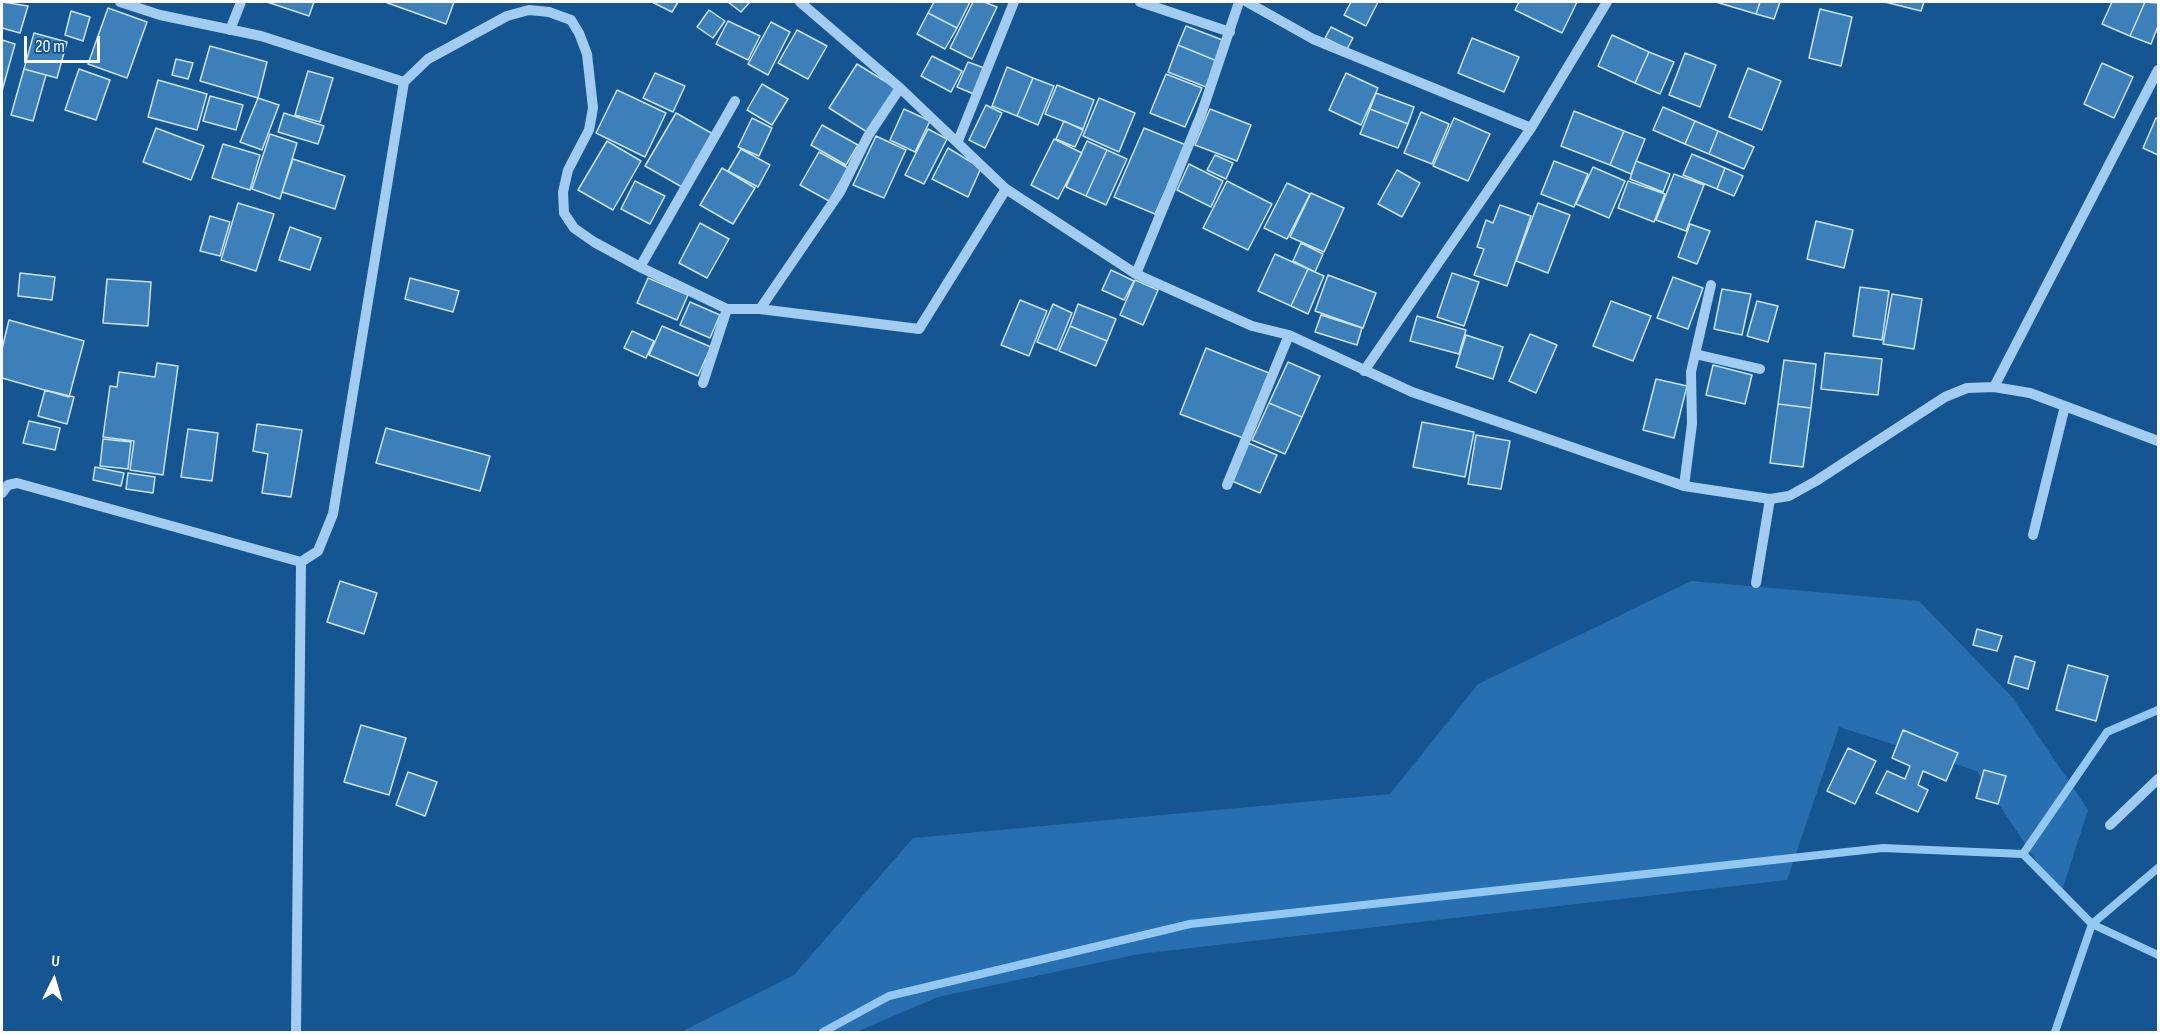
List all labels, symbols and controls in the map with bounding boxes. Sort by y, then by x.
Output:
scale bar [27,24,104,62]
text: 20 m [35,36,65,57]
north arrow [24,950,84,1010]
text: U [51,952,61,971]

